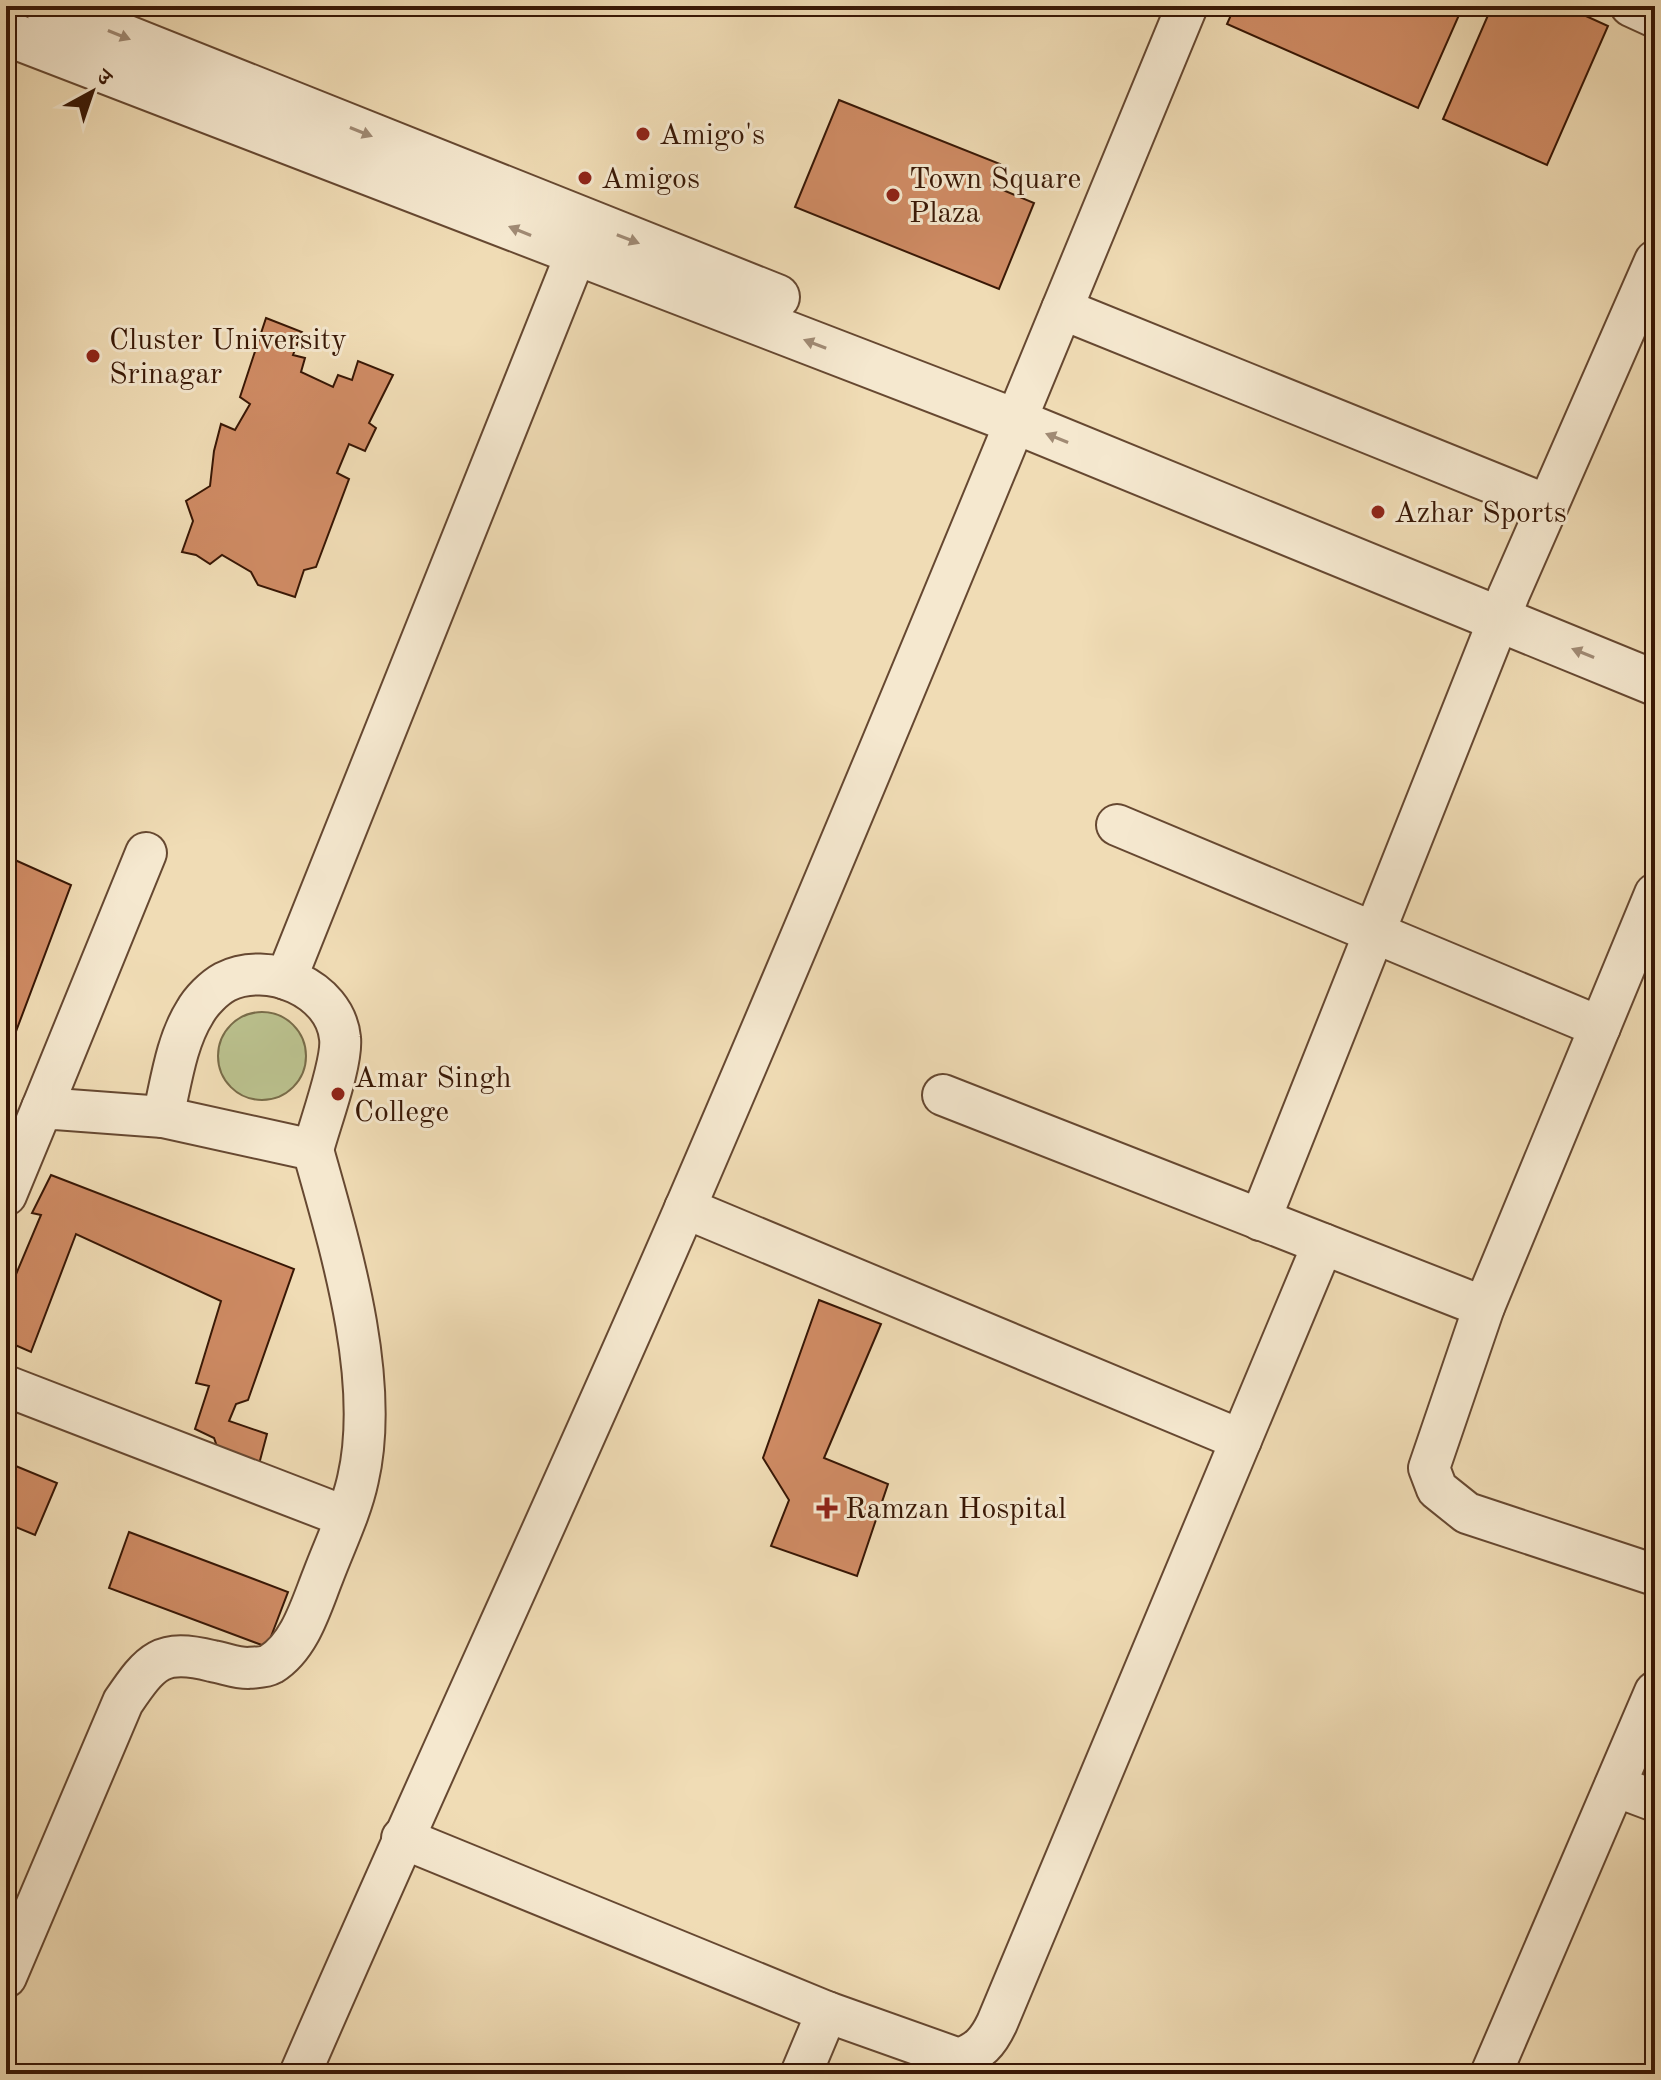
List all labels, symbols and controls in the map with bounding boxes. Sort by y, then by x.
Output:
one-way arrow [107,29,131,42]
north arrow [52,52,132,132]
text: उ [91,65,116,91]
place label: Amigo's [659,121,765,151]
marker: Amigo's [634,125,652,143]
one-way arrow [349,126,373,139]
place label: Amigos [601,165,700,195]
place label: Town Square Plaza [909,165,1081,229]
marker: Amigos [576,169,594,187]
marker: Town Square Plaza [884,186,902,204]
one-way arrow [508,224,532,237]
one-way arrow [616,233,640,246]
place label: Cluster University Srinagar [109,326,347,390]
one-way arrow [803,337,827,350]
marker: Cluster University Srinagar [84,347,102,365]
one-way arrow [1045,431,1069,444]
place label: Azhar Sports [1394,499,1567,529]
marker: Azhar Sports [1369,503,1387,521]
one-way arrow [1571,646,1595,659]
place label: Amar Singh College [354,1064,512,1128]
marker: Amar Singh College [329,1085,347,1103]
place label: Ramzan Hospital [845,1495,1066,1525]
marker: Ramzan Hospital [816,1497,838,1519]

